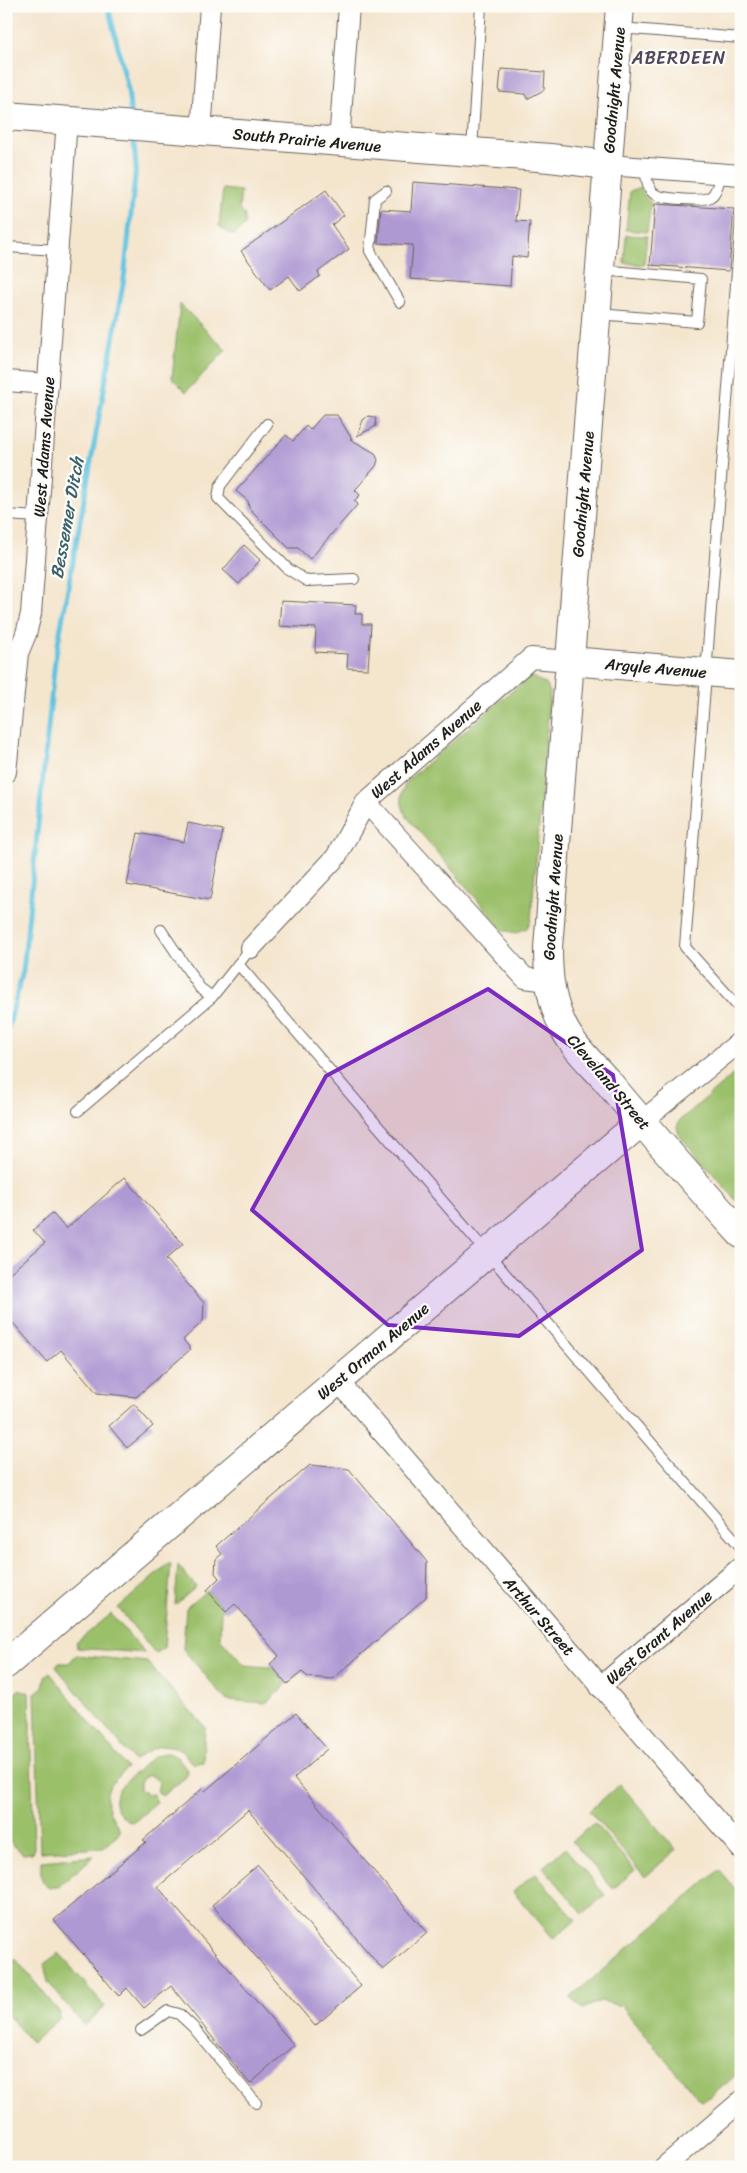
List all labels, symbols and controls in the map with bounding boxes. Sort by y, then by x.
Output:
street label: Goodnight Avenue [594,26,634,154]
district label: ABERDEEN [631,42,726,74]
street label: South Prairie Avenue [232,119,383,161]
street label: West Adams Avenue [25,376,63,518]
street label: Goodnight Avenue [563,430,603,558]
water label: Bessemer Ditch [41,453,94,581]
street label: Argyle Avenue [603,649,708,687]
street label: West Adams Avenue [363,692,489,806]
street label: Goodnight Avenue [534,833,572,961]
street label: Cleveland Street [560,1027,658,1137]
street label: West Orman Avenue [310,1295,436,1407]
street label: Arthur Street [495,1569,582,1663]
street label: West Grant Avenue [599,1582,719,1692]

